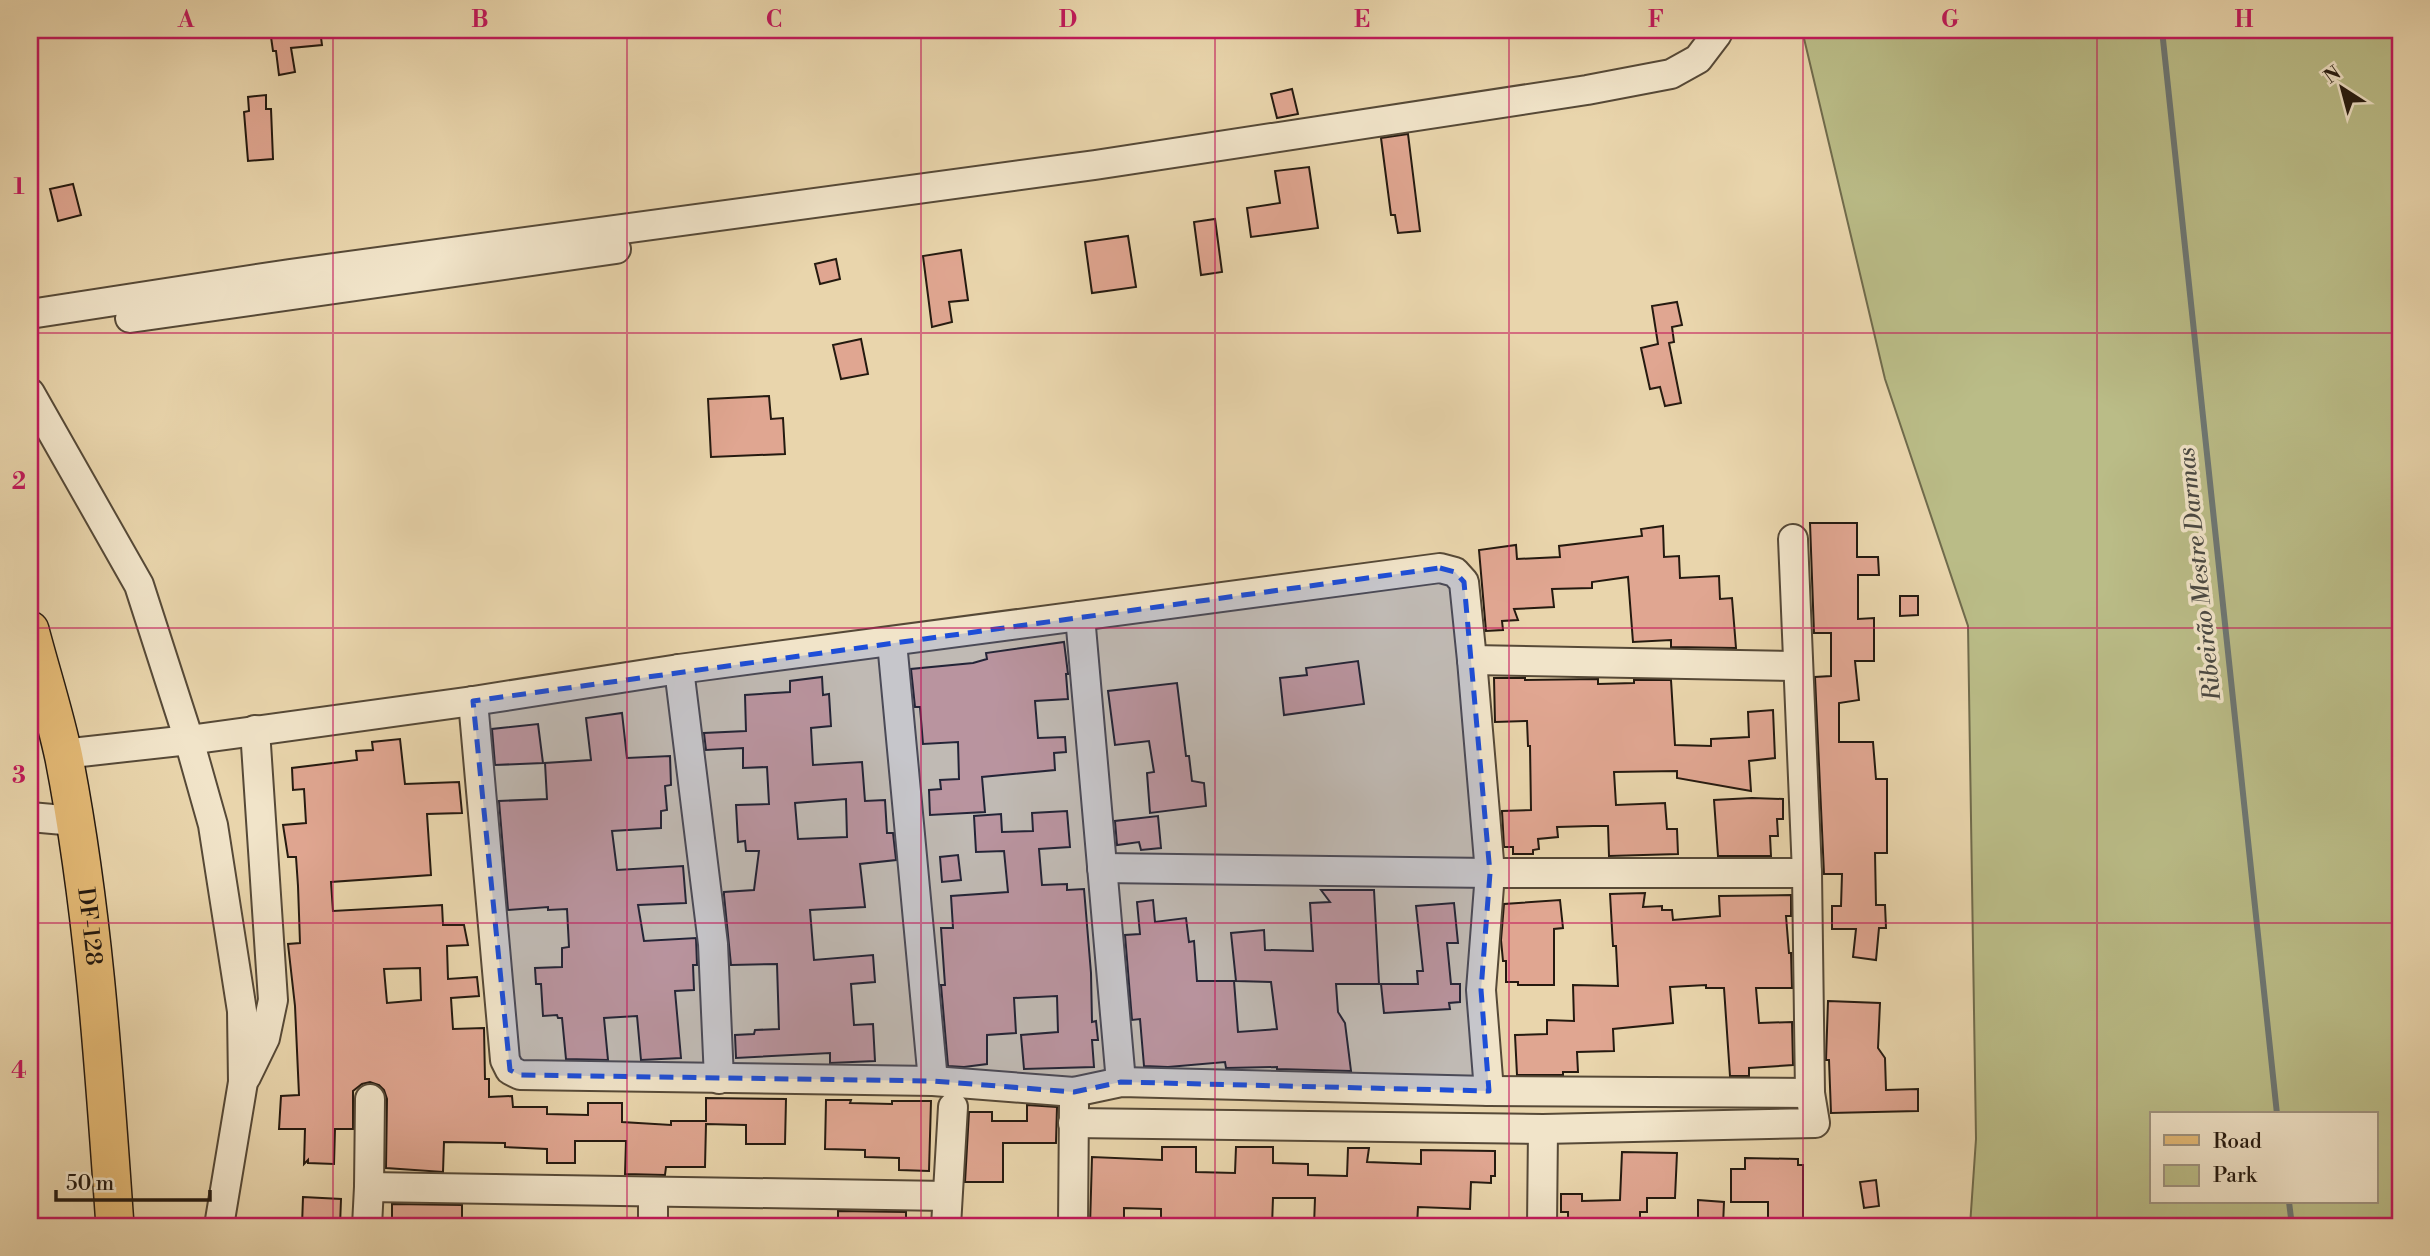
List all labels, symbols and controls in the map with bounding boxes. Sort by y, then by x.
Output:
text: A [177,6,195,34]
text: B [471,6,489,34]
text: C [766,6,782,34]
text: D [1059,6,1077,34]
text: E [1354,6,1370,34]
text: F [1648,6,1664,34]
text: G [1941,6,1959,34]
text: H [2235,6,2254,34]
north arrow [2308,52,2378,122]
text: N [2319,61,2346,89]
text: 1 [13,173,25,201]
water label: Ribeirão Mestre Darmas [2172,446,2228,703]
text: 2 [12,468,26,496]
text: 3 [12,762,26,790]
street label: DF-128 [71,886,108,967]
text: 4 [11,1057,27,1085]
legend [2150,1112,2378,1204]
text: Road [2213,1129,2262,1155]
scale bar [56,1158,210,1202]
text: Park [2213,1163,2258,1189]
text: 50 m [66,1171,114,1197]

